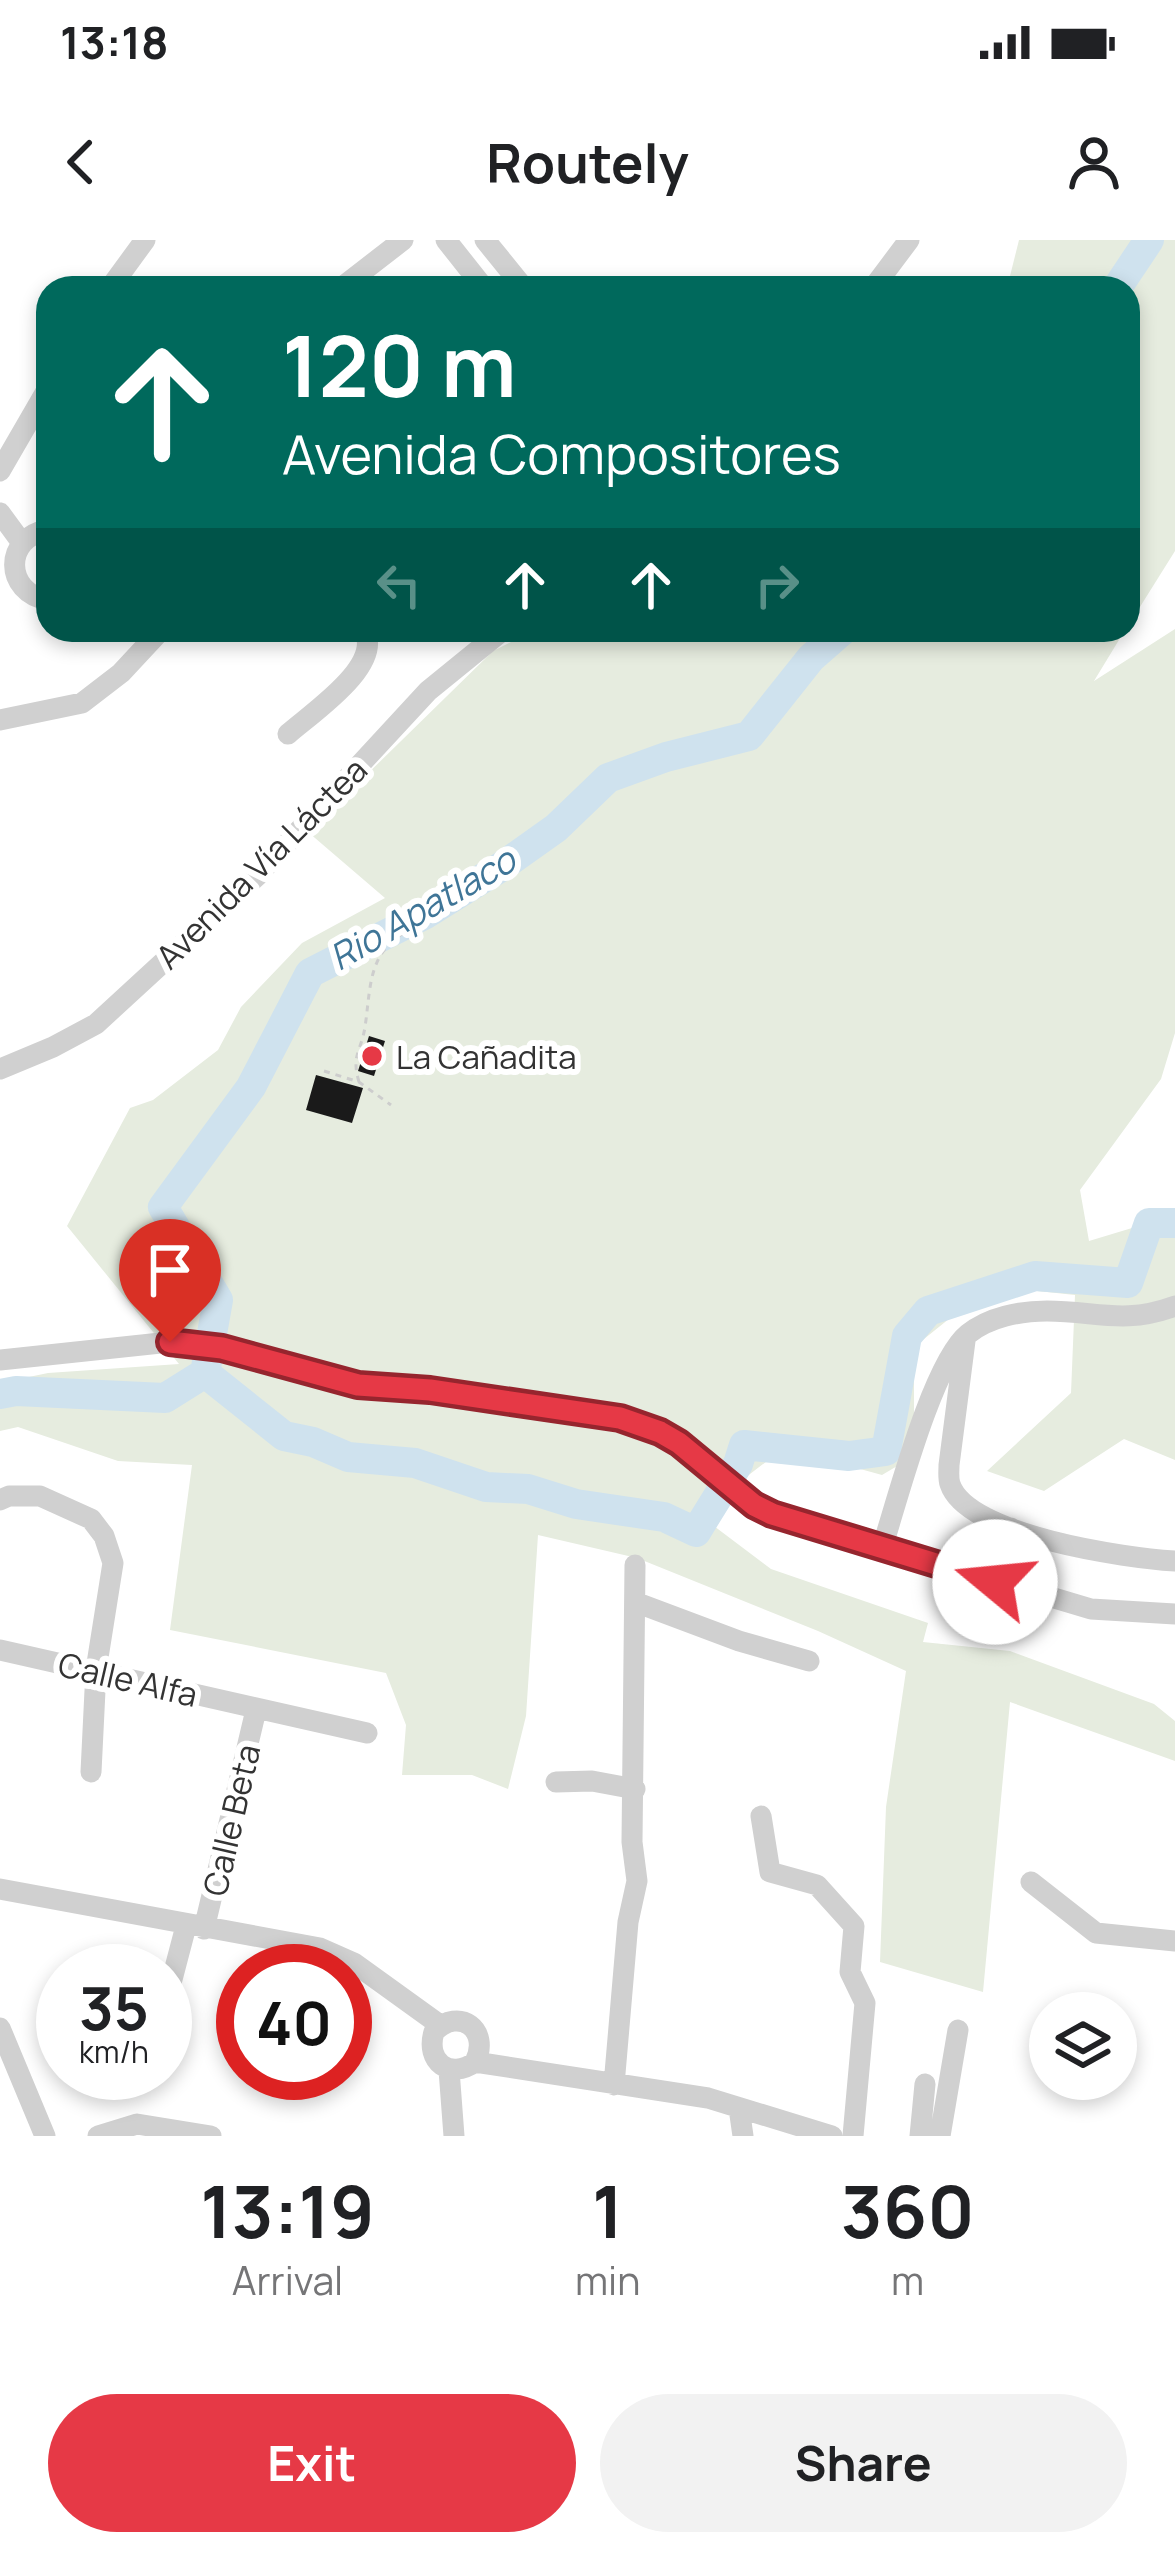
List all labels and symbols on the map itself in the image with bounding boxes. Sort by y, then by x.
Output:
street label: Avenida Vía Láctea [146,748,376,978]
water label: Rio Apatlaco [320,834,526,981]
place label: La Cañadita [396,1034,576,1079]
marker: La Cañadita [359,1043,385,1069]
pin [119,1219,221,1342]
position arrow [932,1519,1058,1645]
street label: Calle Alfa [54,1641,202,1717]
street label: Calle Beta [192,1740,270,1900]
speed limit sign: 40 [216,1944,372,2100]

